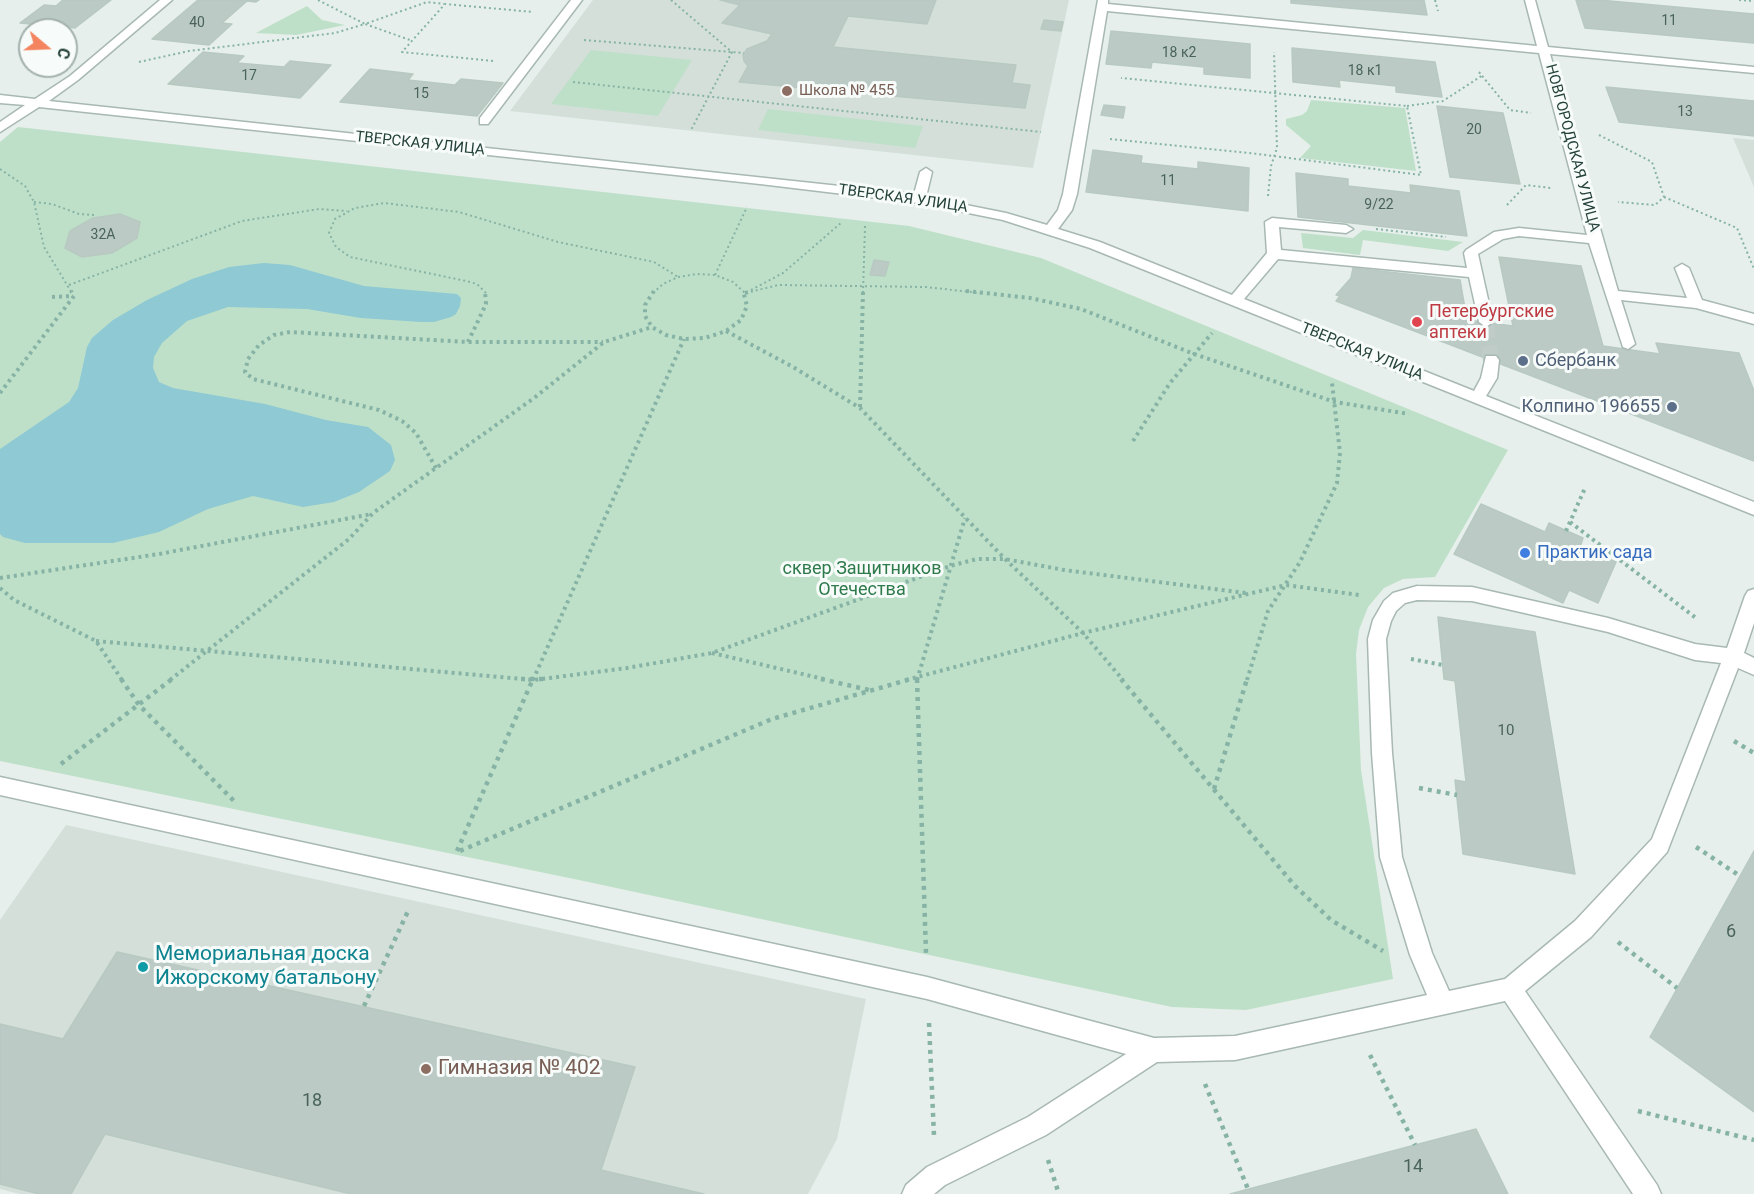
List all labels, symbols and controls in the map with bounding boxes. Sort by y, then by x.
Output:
house number: 11 [1661,13,1677,29]
house number: 40 [189,15,205,31]
north arrow [18,18,78,78]
text: С [53,45,74,61]
house number: 18 к2 [1162,45,1196,61]
street label: НОВГОРОДСКАЯ УЛИЦА [1541,62,1603,234]
house number: 18 к1 [1348,63,1382,79]
house number: 17 [241,68,257,84]
place label: Школа № 455 [799,82,894,100]
marker: Школа № 455 [780,84,794,98]
house number: 15 [413,86,429,102]
house number: 13 [1677,104,1693,120]
house number: 20 [1466,122,1482,138]
street label: ТВЕРСКАЯ УЛИЦА [354,128,486,160]
house number: 11 [1160,173,1176,189]
street label: ТВЕРСКАЯ УЛИЦА [837,181,969,217]
house number: 9/22 [1364,197,1394,213]
house number: 32А [91,227,115,243]
place label: Петербургские аптеки [1429,301,1554,344]
marker: Петербургские аптеки [1410,315,1424,329]
street label: ТВЕРСКАЯ УЛИЦА [1298,319,1426,385]
place label: Сбербанк [1535,350,1616,372]
marker: Сбербанк [1516,354,1530,368]
place label: Колпино 196655 [1522,396,1660,418]
marker: Колпино 196655 [1665,400,1679,414]
place label: Практик сада [1537,542,1653,564]
marker: Практик сада [1518,546,1532,560]
park label: сквер Защитников Отечества [783,558,941,600]
house number: 10 [1498,722,1514,740]
house number: 6 [1726,921,1736,943]
place label: Мемориальная доска Ижорскому батальону [155,942,376,992]
marker: Мемориальная доска Ижорскому батальону [136,960,150,974]
place label: Гимназия № 402 [438,1056,601,1082]
marker: Гимназия № 402 [419,1062,433,1076]
house number: 18 [302,1090,322,1112]
house number: 14 [1403,1156,1423,1178]

